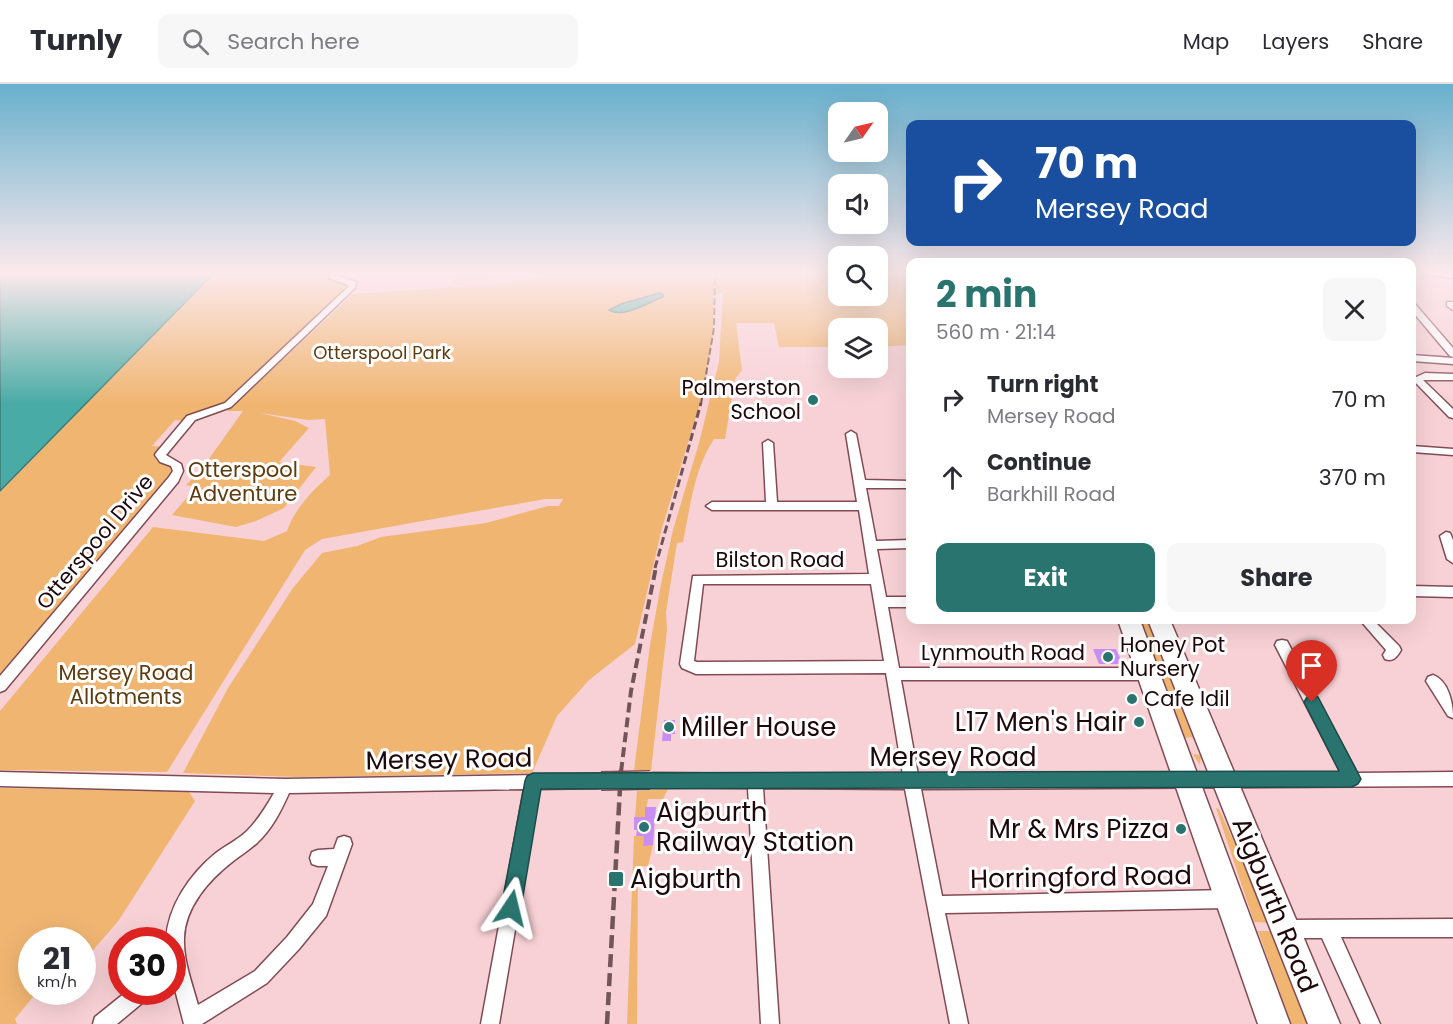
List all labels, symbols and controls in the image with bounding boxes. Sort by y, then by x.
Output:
search box [158,14,578,68]
text: Turnly [30,21,122,60]
icon: search [179,25,212,58]
text: Search here [227,26,360,57]
text: Map [1183,27,1229,56]
text: Layers [1262,27,1329,56]
text: Share [1362,27,1423,56]
north arrow [828,102,888,162]
map controls [828,102,888,378]
text: 70 m [1035,134,1138,193]
icon: right [936,144,1014,222]
button: sound [828,174,888,234]
text: Mersey Road [1035,190,1209,227]
button: search [828,246,888,306]
text: 2 min [936,269,1037,320]
button: close [1323,278,1386,341]
button: layers [828,318,888,378]
text: 560 m · 21:14 [936,318,1056,346]
park label: Otterspool Park [313,340,451,365]
text: Turn right [987,369,1098,400]
place label: Palmerston School [682,373,801,426]
icon: right [936,383,969,416]
text: 70 m [1332,384,1386,415]
marker: Palmerston School [806,393,820,407]
text: Mersey Road [987,402,1116,430]
text: Continue [987,447,1091,478]
park label: Otterspool Adventure [188,455,298,508]
icon: ahead [936,461,969,494]
text: 370 m [1319,462,1386,493]
street label: Otterspool Drive [29,468,160,615]
text: Barkhill Road [987,480,1115,508]
button: Exit [936,543,1155,612]
button: Share [1167,543,1386,612]
street label: Bilston Road [716,545,844,574]
place label: Honey Pot Nursery [1120,630,1225,683]
street label: Lynmouth Road [921,638,1085,667]
pin [1286,640,1337,702]
icon: arrive [1295,649,1328,682]
marker: Honey Pot Nursery [1101,650,1115,664]
park label: Mersey Road Allotments [59,658,193,711]
place label: Cafe Idil [1144,684,1230,713]
marker: Cafe Idil [1125,692,1139,706]
place label: L17 Men's Hair [955,704,1127,740]
place label: Miller House [681,709,836,745]
marker: L17 Men's Hair [1132,715,1146,729]
marker: Miller House [662,720,676,734]
street label: Mersey Road [869,739,1037,775]
street label: Mersey Road [365,740,533,778]
place label: Aigburth Railway Station [656,794,854,860]
place label: Mr & Mrs Pizza [989,811,1169,847]
street label: Aigburth Road [1223,812,1327,998]
marker: Aigburth Railway Station [637,820,651,834]
marker: Mr & Mrs Pizza [1174,822,1188,836]
street label: Horringford Road [970,857,1192,897]
place label: Aigburth [630,861,742,897]
marker: Aigburth [607,870,625,888]
position arrow [479,876,543,940]
speed limit sign: 30 [108,927,186,1005]
text: 21 [43,937,71,980]
text: km/h [37,971,77,992]

